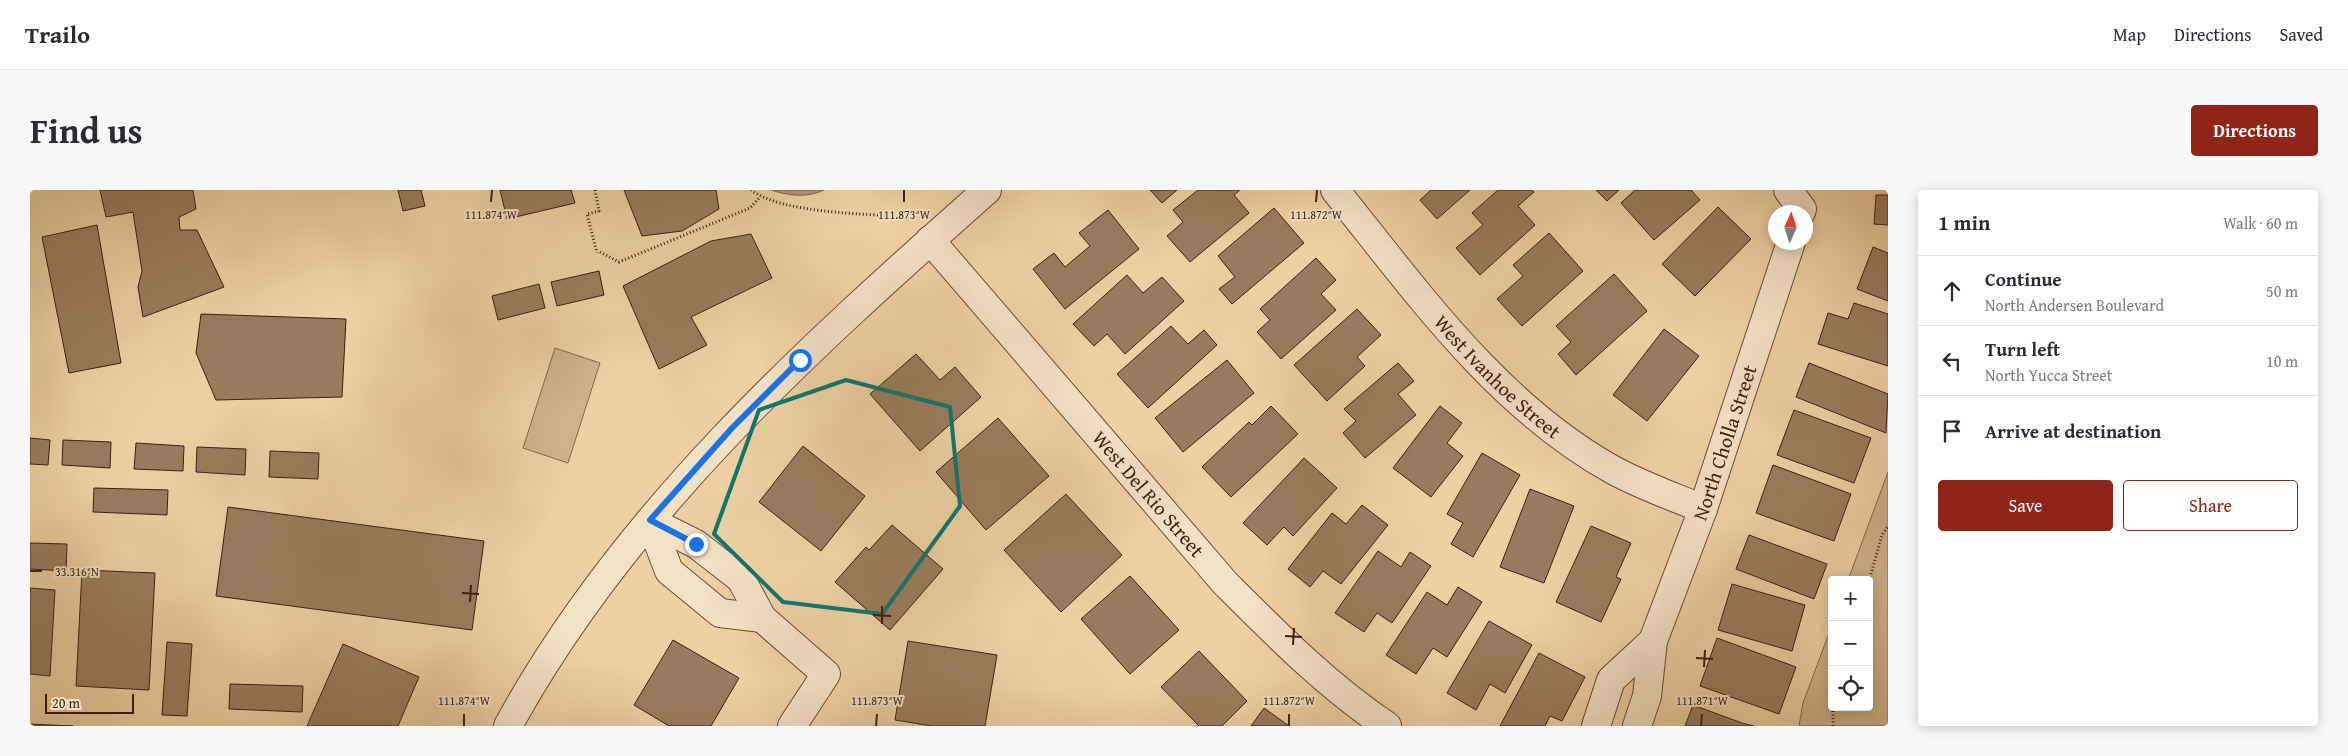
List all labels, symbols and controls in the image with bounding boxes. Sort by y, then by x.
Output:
text: Trailo [25,17,90,52]
text: Map [2113,21,2146,48]
text: Directions [2174,21,2251,48]
text: Saved [2279,21,2323,48]
text: Find us [30,105,143,156]
button: Directions [2191,105,2318,156]
north arrow [1768,205,1813,250]
text: 111.874°W [465,206,518,223]
text: 111.873°W [878,206,931,223]
text: 111.872°W [1290,206,1343,223]
text: 1 min [1938,207,1990,238]
text: Walk · 60 m [2223,211,2298,235]
text: Continue [1985,265,2062,293]
icon: ahead [1938,277,1966,305]
text: 50 m [2266,279,2298,303]
text: North Andersen Boulevard [1985,293,2164,317]
street label: West Ivanhoe Street [1428,308,1567,445]
text: Turn left [1985,335,2060,363]
icon: left [1938,347,1966,375]
route start [789,349,812,372]
text: 10 m [2266,349,2298,373]
street label: North Cholla Street [1685,361,1764,524]
text: North Yucca Street [1985,363,2112,387]
icon: arrive [1938,417,1966,445]
text: Arrive at destination [1985,417,2161,445]
street label: West Del Rio Street [1086,424,1212,563]
button: Save [1938,480,2113,531]
button: Share [2123,480,2298,531]
route end [685,533,708,556]
text: 33.316°N [55,563,99,580]
map controls [1828,576,1873,711]
button: + [1828,576,1873,621]
button: − [1828,621,1873,666]
button: locate [1828,666,1873,711]
scale bar [45,691,134,714]
text: 111.874°W [438,692,491,709]
text: 111.873°W [851,692,904,709]
text: 111.872°W [1263,692,1316,709]
text: 111.871°W [1676,692,1729,709]
text: 20 m [52,693,80,713]

